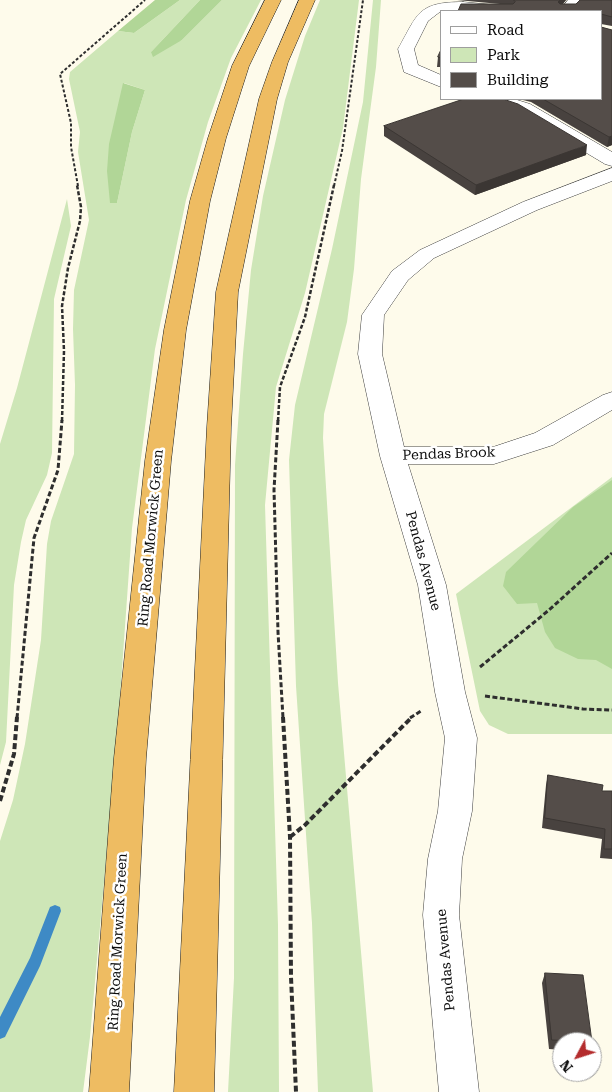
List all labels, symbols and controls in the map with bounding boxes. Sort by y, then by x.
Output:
legend [440,10,602,100]
text: Road [487,21,524,39]
text: Park [487,46,520,64]
text: Building [487,71,548,89]
street label: Pendas Brook [402,444,496,464]
street label: Ring Road Morwick Green [135,449,167,627]
street label: Pendas Avenue [402,509,444,613]
street label: Ring Road Morwick Green [105,853,131,1031]
street label: Pendas Avenue [433,908,459,1012]
north arrow [552,1032,602,1082]
text: N [557,1057,576,1075]

